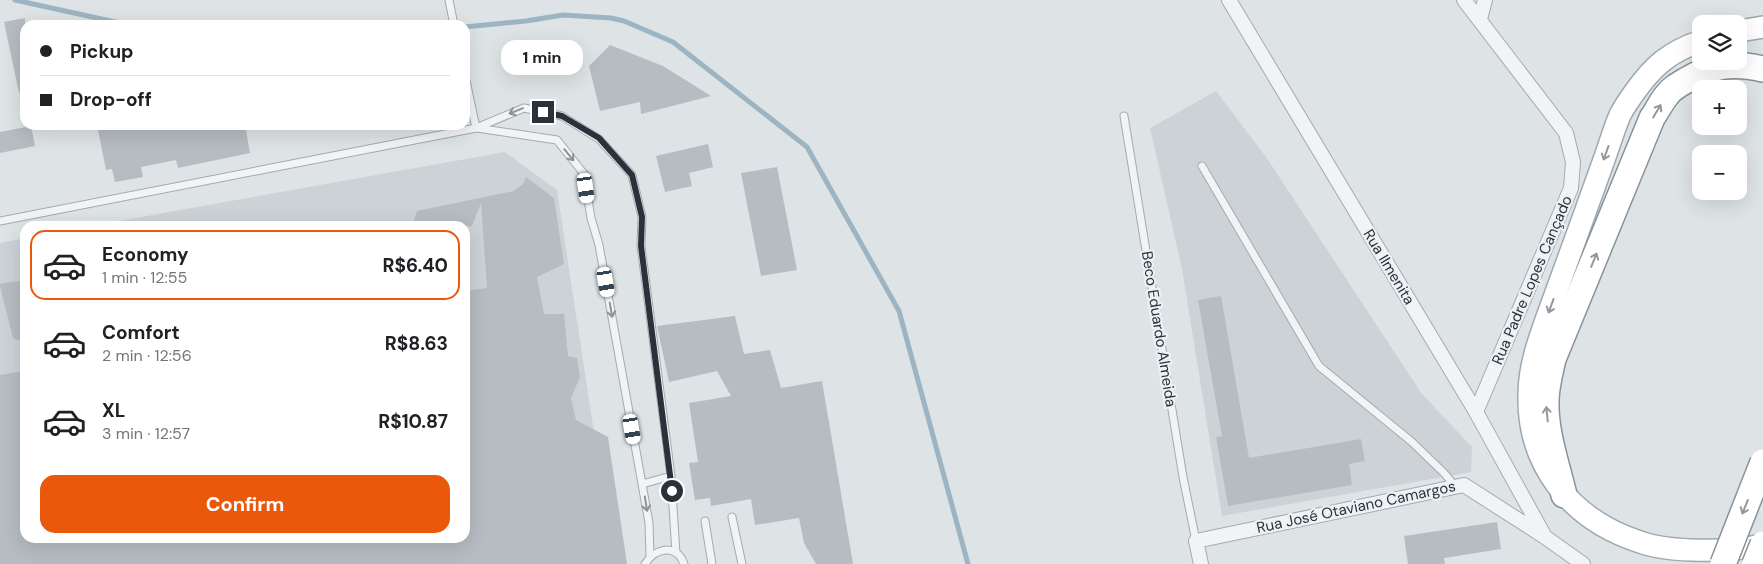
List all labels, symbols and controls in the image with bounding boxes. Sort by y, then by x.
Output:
map controls [1692,15,1747,200]
button: layers [1692,15,1747,70]
text: Pickup [70,39,134,64]
callout: 1 min [502,39,584,74]
text: 1 min [523,47,561,68]
button: + [1692,80,1747,135]
text: Drop-off [70,87,152,112]
route end [532,101,554,123]
one-way arrow [1653,104,1663,118]
one-way arrow [509,107,524,117]
one-way arrow [1601,145,1610,160]
button: − [1692,145,1747,200]
one-way arrow [564,149,575,162]
car [576,172,595,204]
street label: Rua Padre Lopes Cançado [1487,192,1577,368]
street label: Rua Ilmenita [1359,226,1419,308]
text: Economy [102,242,189,267]
icon: car [42,243,87,288]
street label: Beco Eduardo Almeida [1137,250,1181,408]
text: R$6.40 [383,253,448,278]
one-way arrow [1590,253,1599,268]
car [596,266,615,298]
text: 1 min · 12:55 [102,267,187,288]
one-way arrow [1546,298,1555,313]
one-way arrow [607,301,616,317]
text: Comfort [102,320,180,345]
icon: car [42,321,87,366]
text: R$8.63 [385,331,448,356]
text: 2 min · 12:56 [102,345,192,366]
text: XL [102,398,125,423]
icon: car [42,399,87,444]
one-way arrow [1542,406,1552,422]
text: R$10.87 [378,409,448,434]
car [622,413,641,445]
text: 3 min · 12:57 [102,423,190,444]
button: Confirm [40,475,450,533]
street label: Rua José Otaviano Camargos [1255,476,1457,538]
route start [661,480,683,502]
one-way arrow [641,496,651,512]
one-way arrow [1740,499,1749,515]

